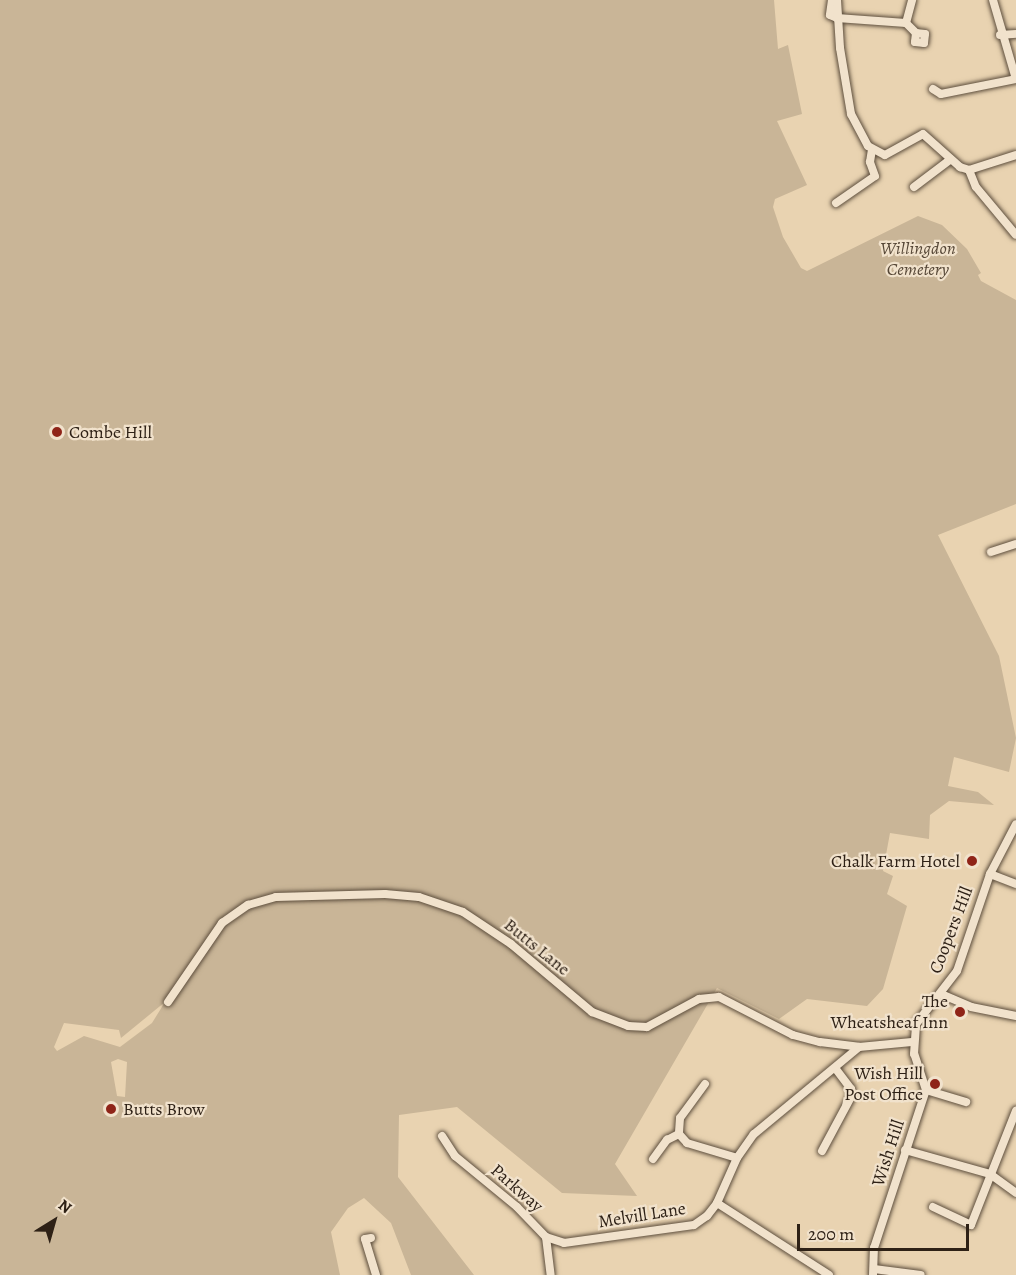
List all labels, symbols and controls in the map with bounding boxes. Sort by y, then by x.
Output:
park label: Willingdon Cemetery [880,238,956,280]
place label: Combe Hill [69,421,152,443]
marker: Combe Hill [50,425,64,439]
place label: Chalk Farm Hotel [831,850,960,872]
marker: Chalk Farm Hotel [965,854,979,868]
street label: Coopers Hill [925,883,977,977]
street label: Butts Lane [500,914,574,980]
place label: The Wheatsheaf Inn [831,991,948,1034]
marker: The Wheatsheaf Inn [953,1005,967,1019]
place label: Wish Hill Post Office [844,1063,923,1106]
marker: Wish Hill Post Office [928,1077,942,1091]
place label: Butts Brow [123,1098,205,1120]
marker: Butts Brow [104,1102,118,1116]
street label: Wish Hill [867,1117,909,1189]
street label: Parkway [486,1159,548,1217]
north arrow [24,1191,84,1251]
text: N [54,1194,76,1219]
street label: Melvill Lane [597,1197,687,1233]
scale bar [800,1212,972,1250]
text: 200 m [808,1222,854,1246]

